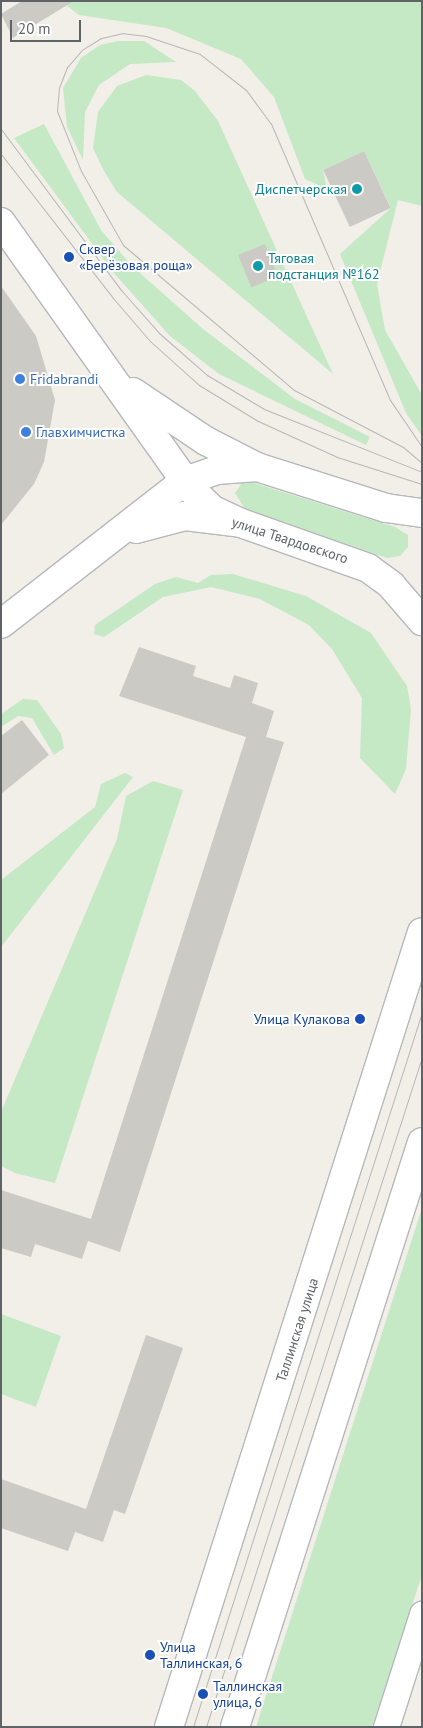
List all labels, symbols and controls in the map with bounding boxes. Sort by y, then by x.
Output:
scale bar [12,10,84,42]
text: 20 m [18,19,51,38]
place label: Диспетчерская [255,181,347,197]
marker: Диспетчерская [351,183,363,195]
place label: Сквер «Берёзовая роща» [79,241,192,274]
place label: Тяговая подстанция №162 [268,250,380,282]
marker: Сквер «Берёзовая роща» [63,251,75,263]
marker: Тяговая подстанция №162 [252,260,264,272]
place label: Fridabrandi [30,371,98,387]
marker: Fridabrandi [14,373,26,385]
place label: Главхимчистка [36,424,125,440]
marker: Главхимчистка [20,426,32,438]
street label: улица Твардовского [229,513,351,567]
place label: Улица Кулакова [254,1011,350,1027]
marker: Улица Кулакова [354,1013,366,1025]
street label: Таллинская улица [272,1276,322,1384]
place label: Улица Таллинская, 6 [160,1639,244,1671]
marker: Улица Таллинская, 6 [144,1649,156,1661]
place label: Таллинская улица, 6 [213,1678,282,1710]
marker: Таллинская улица, 6 [197,1688,209,1700]

